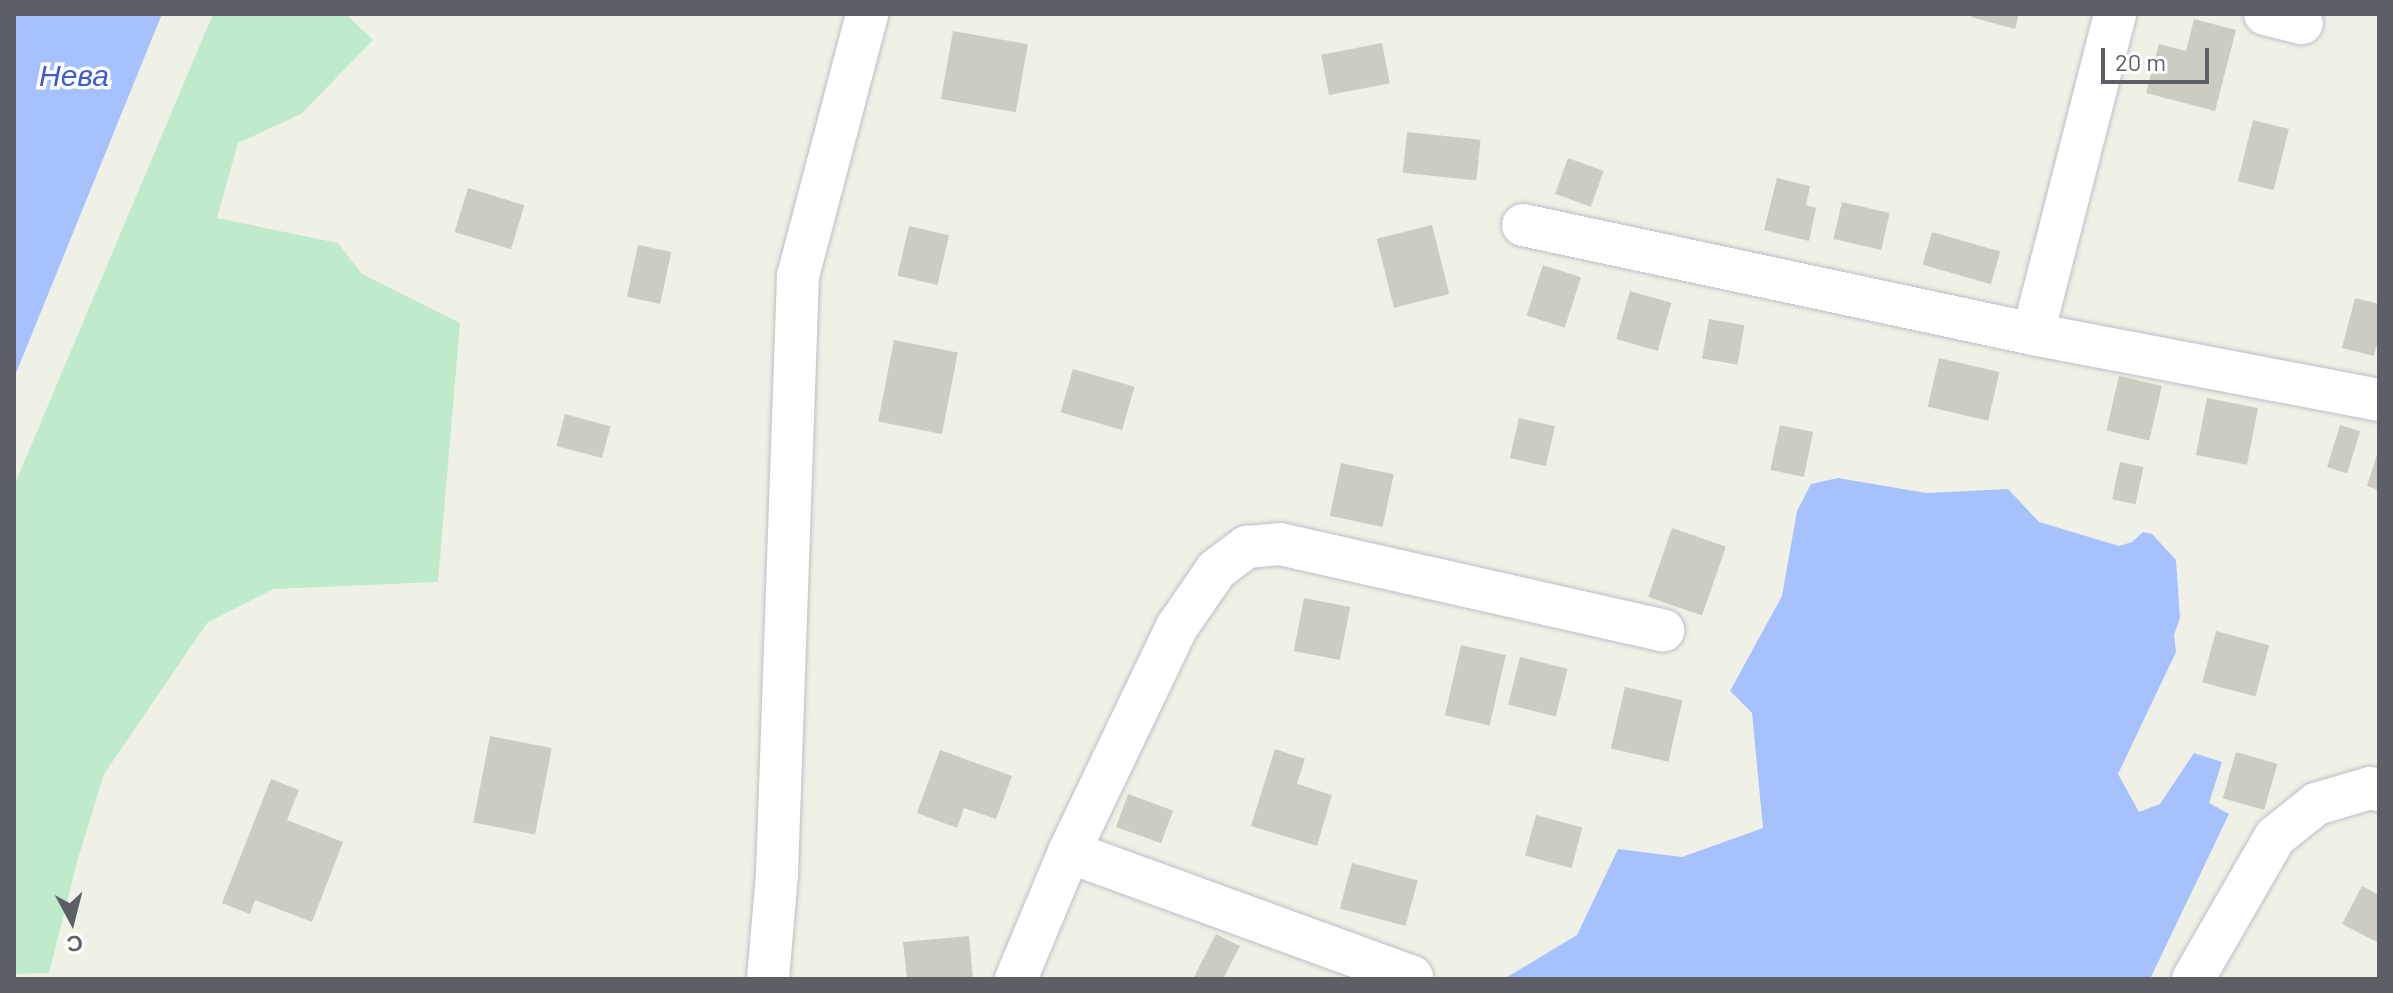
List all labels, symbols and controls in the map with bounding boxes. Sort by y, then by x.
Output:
scale bar [2105,32,2213,82]
text: 20 m [2115,47,2166,76]
water label: Нева [39,56,109,92]
north arrow [32,881,112,961]
text: С [65,931,84,959]

